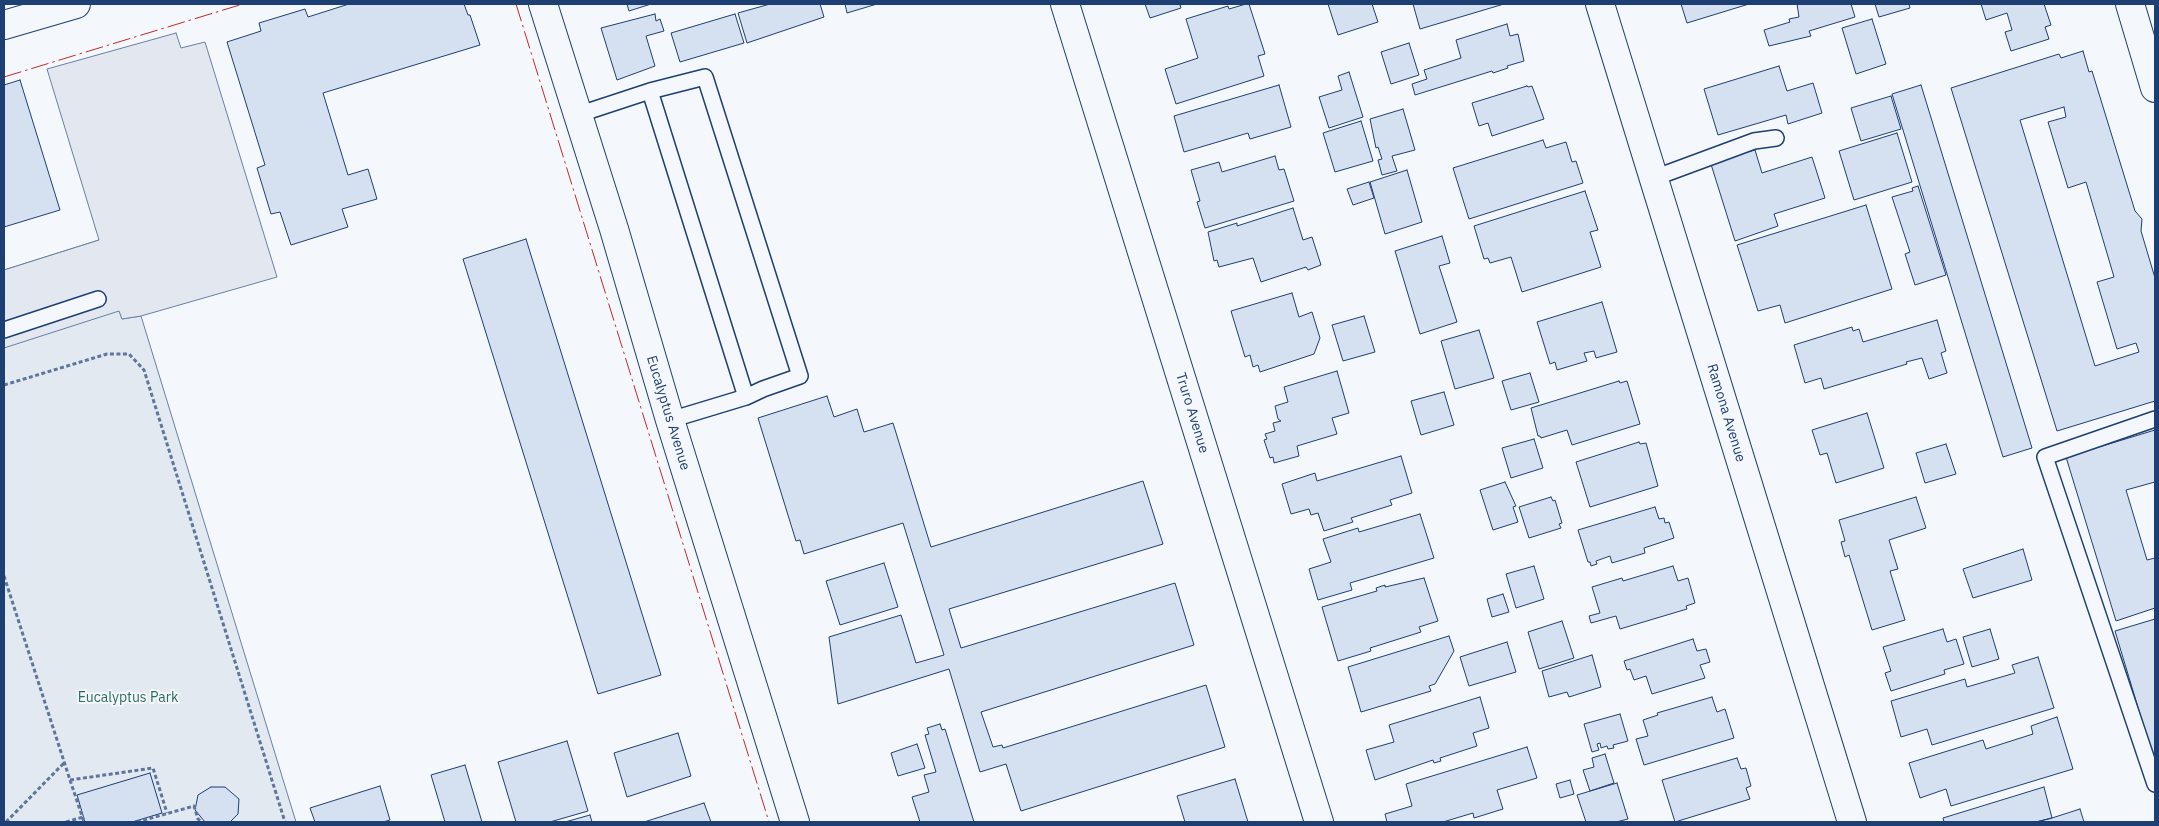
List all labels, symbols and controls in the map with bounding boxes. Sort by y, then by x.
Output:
street label: Eucalyptus Avenue [643,354,693,472]
street label: Ramona Avenue [1703,362,1749,464]
street label: Truro Avenue [1172,371,1212,455]
park label: Eucalyptus Park [78,690,178,706]

